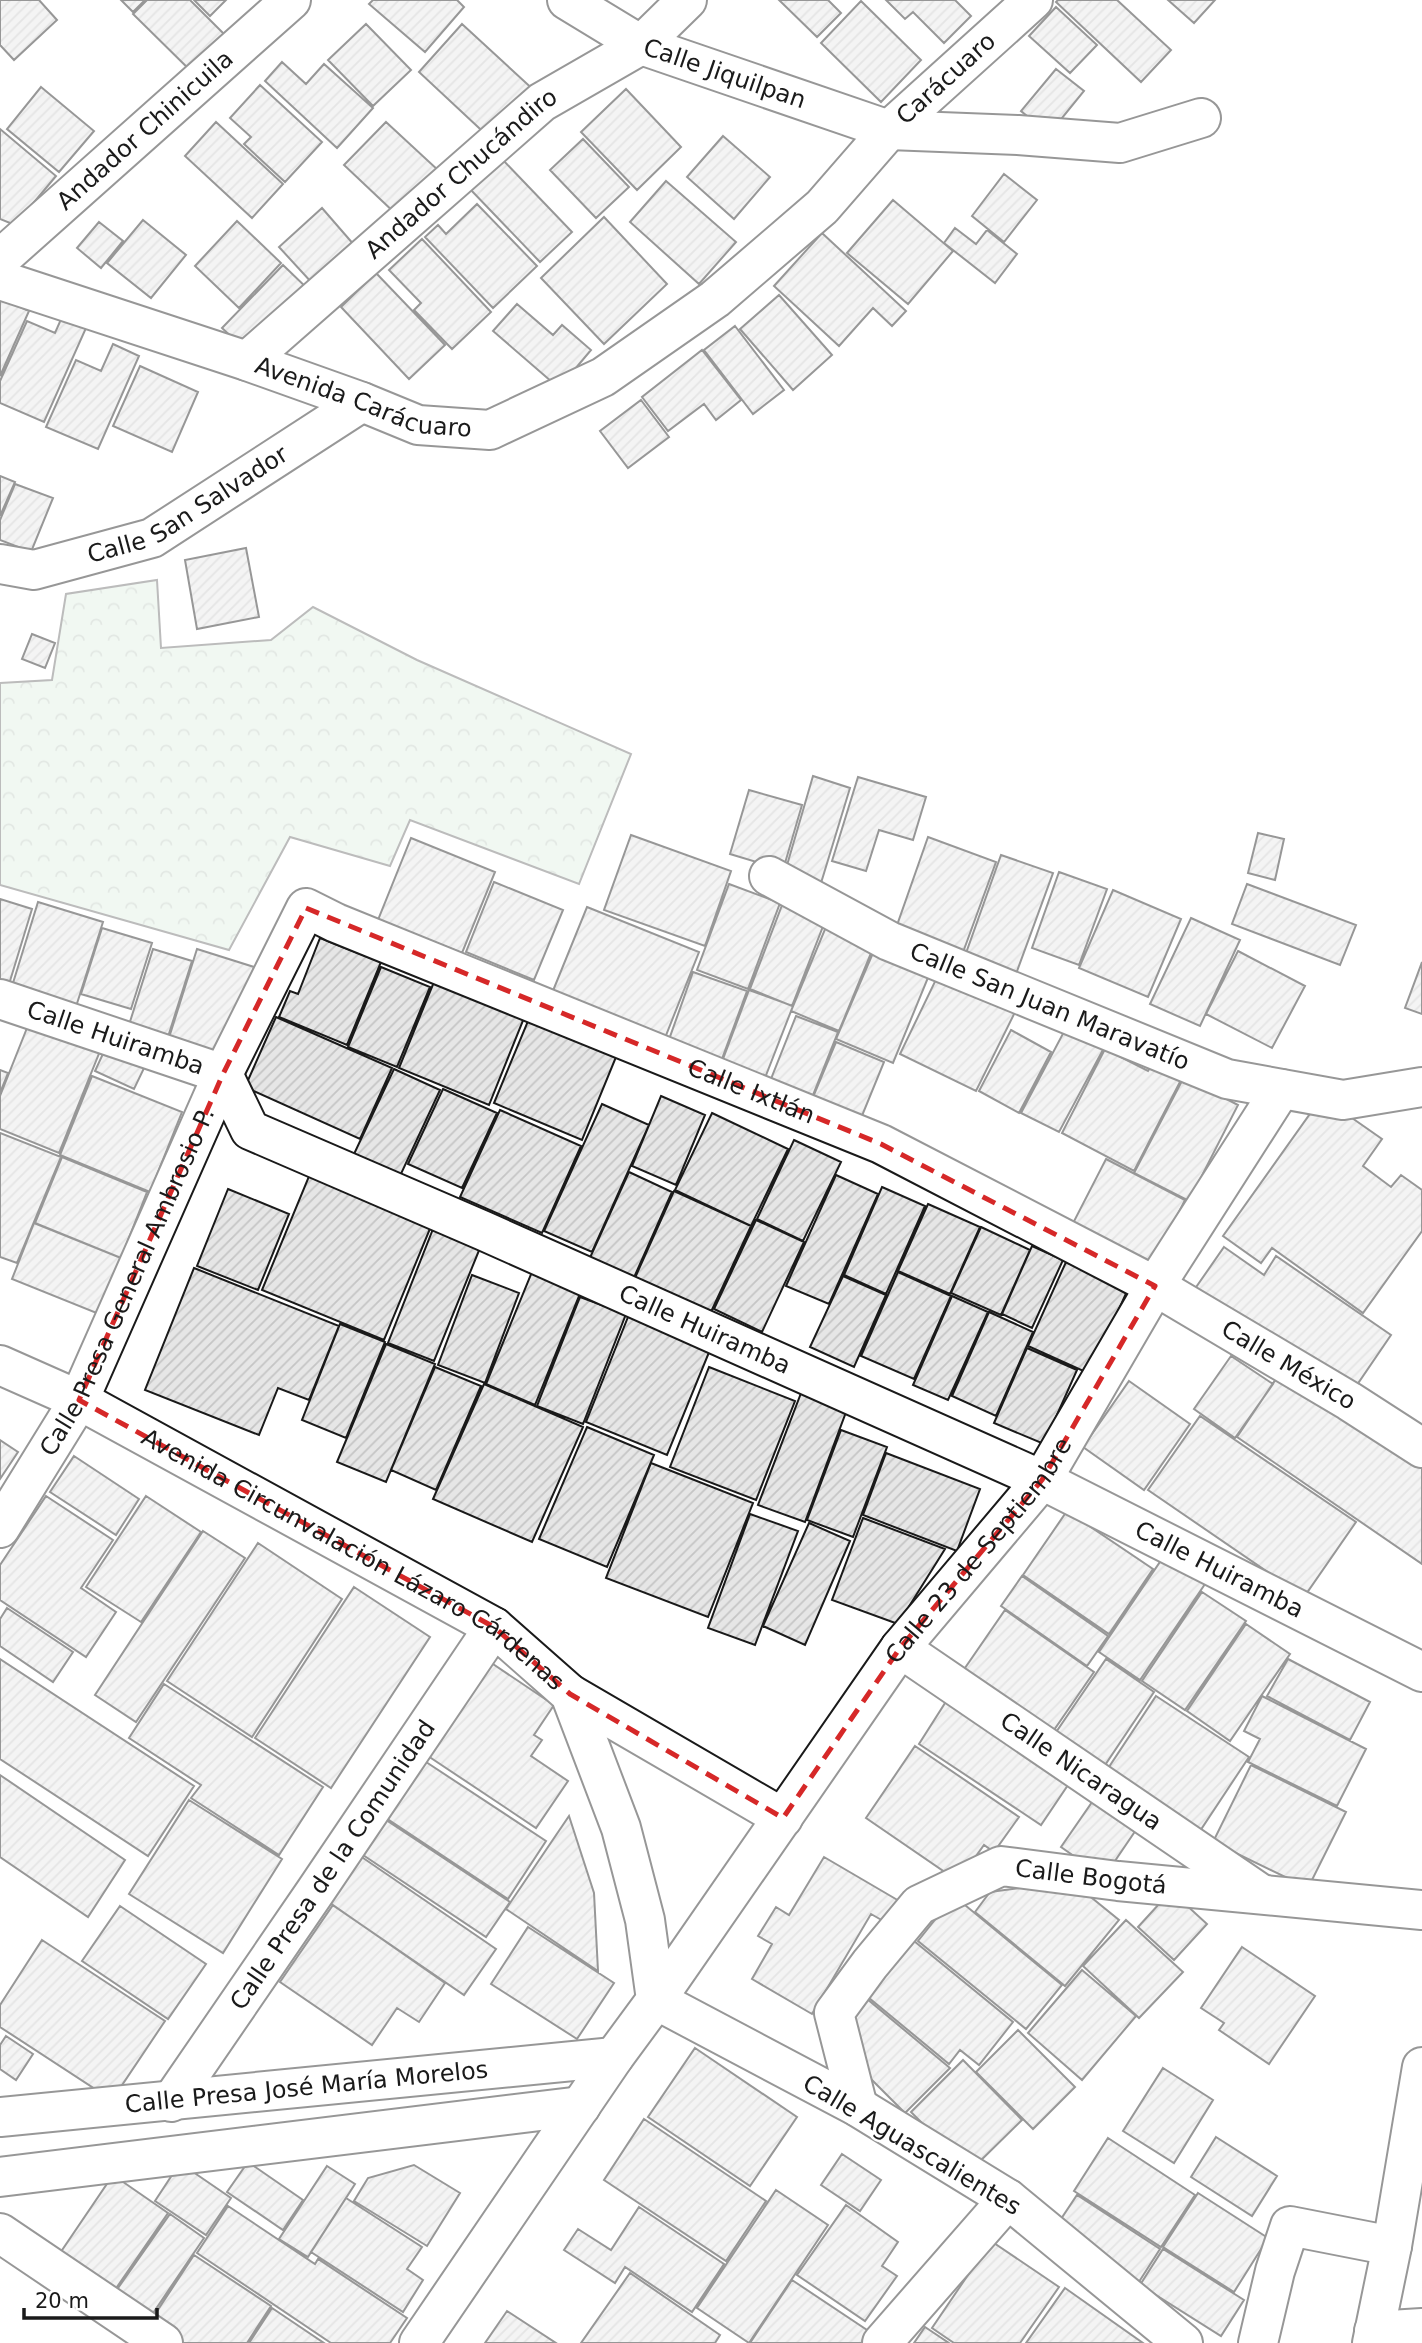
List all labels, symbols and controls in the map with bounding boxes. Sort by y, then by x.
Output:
street label: Carácuaro [891,27,1001,130]
street label: Calle Jiquilpan [640,33,810,114]
street label: Andador Chinicuila [51,44,239,216]
street label: Andador Chucándiro [360,82,562,264]
street label: Avenida Carácuaro [251,351,473,443]
street label: Calle San Salvador [84,440,293,569]
street label: Calle San Juan Maravatío [906,937,1194,1076]
street label: Calle Huiramba [23,995,208,1081]
street label: Calle Ixtlán [684,1053,819,1130]
street label: Calle Presa General Ambrosio P. [34,1103,220,1461]
street label: Calle Huiramba [614,1279,795,1380]
street label: Calle México [1217,1315,1361,1416]
street label: Avenida Circunvalación Lázaro Cárdenas [137,1423,570,1696]
street label: Calle 23 de Septiembre [880,1433,1078,1669]
street label: Calle Huiramba [1130,1515,1308,1624]
street label: Calle Nicaragua [995,1706,1167,1836]
street label: Calle Presa de la Comunidad [224,1715,441,2015]
street label: Calle Bogotá [1014,1854,1168,1900]
street label: Calle Presa José María Morelos [124,2055,489,2119]
street label: Calle Aguascalientes [798,2069,1026,2221]
scale bar [24,2276,158,2320]
text: 20 m [35,2289,89,2313]

